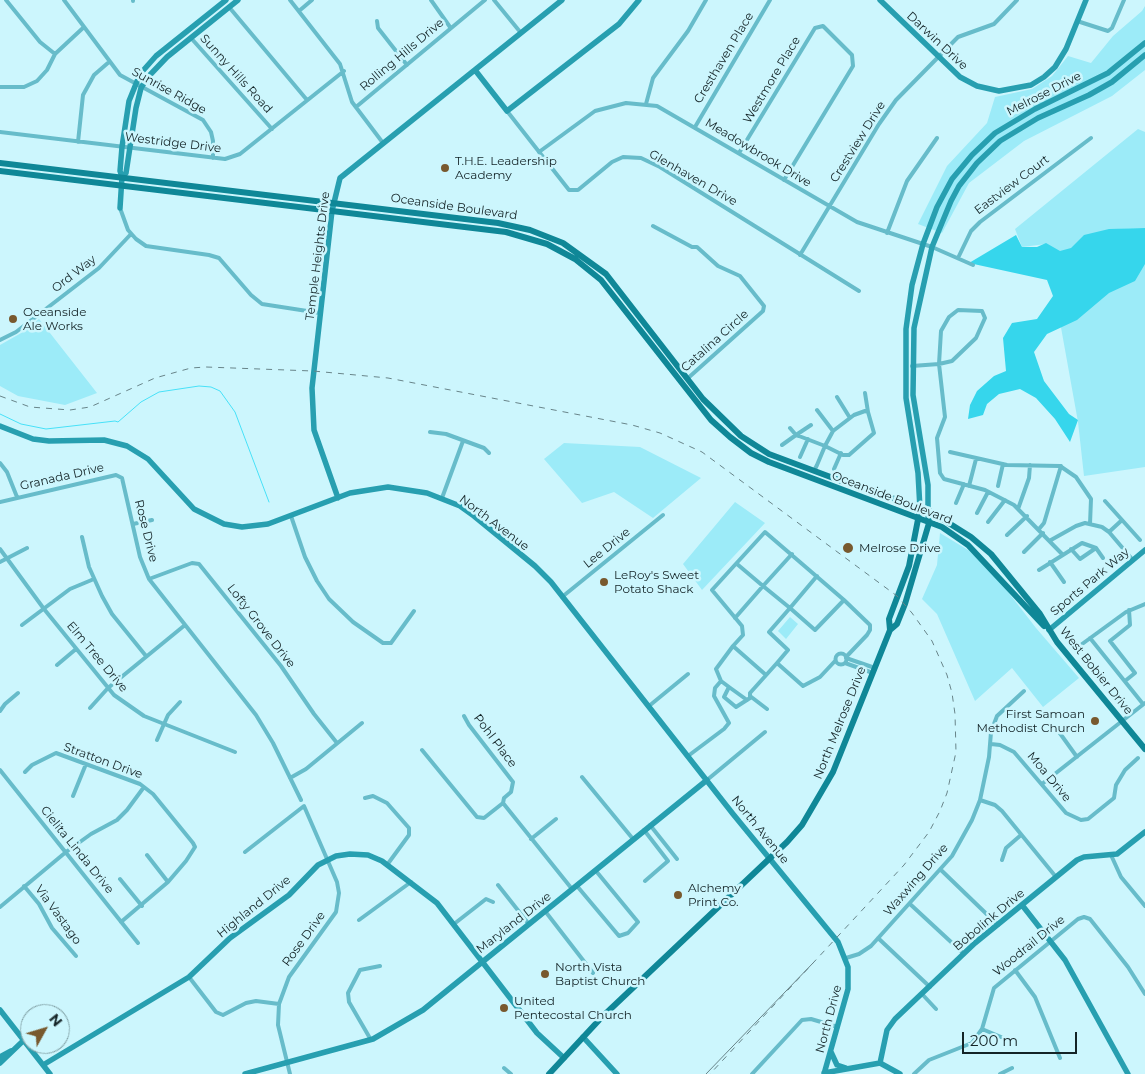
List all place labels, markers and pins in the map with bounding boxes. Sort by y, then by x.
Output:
place label: T.H.E. Leadership Academy [455,154,557,182]
marker: T.H.E. Leadership Academy [439,162,451,174]
place label: Oceanside Ale Works [23,305,86,333]
marker: Oceanside Ale Works [7,313,19,325]
marker: Melrose Drive [841,541,855,555]
place label: Melrose Drive [859,541,941,555]
place label: LeRoy's Sweet Potato Shack [614,568,699,596]
marker: LeRoy's Sweet Potato Shack [598,576,610,588]
place label: First Samoan Methodist Church [976,707,1085,735]
marker: First Samoan Methodist Church [1089,715,1101,727]
place label: Alchemy Print Co. [688,881,741,909]
marker: Alchemy Print Co. [672,889,684,901]
place label: North Vista Baptist Church [555,960,645,988]
marker: North Vista Baptist Church [539,968,551,980]
place label: United Pentecostal Church [514,994,632,1022]
marker: United Pentecostal Church [498,1002,510,1014]

